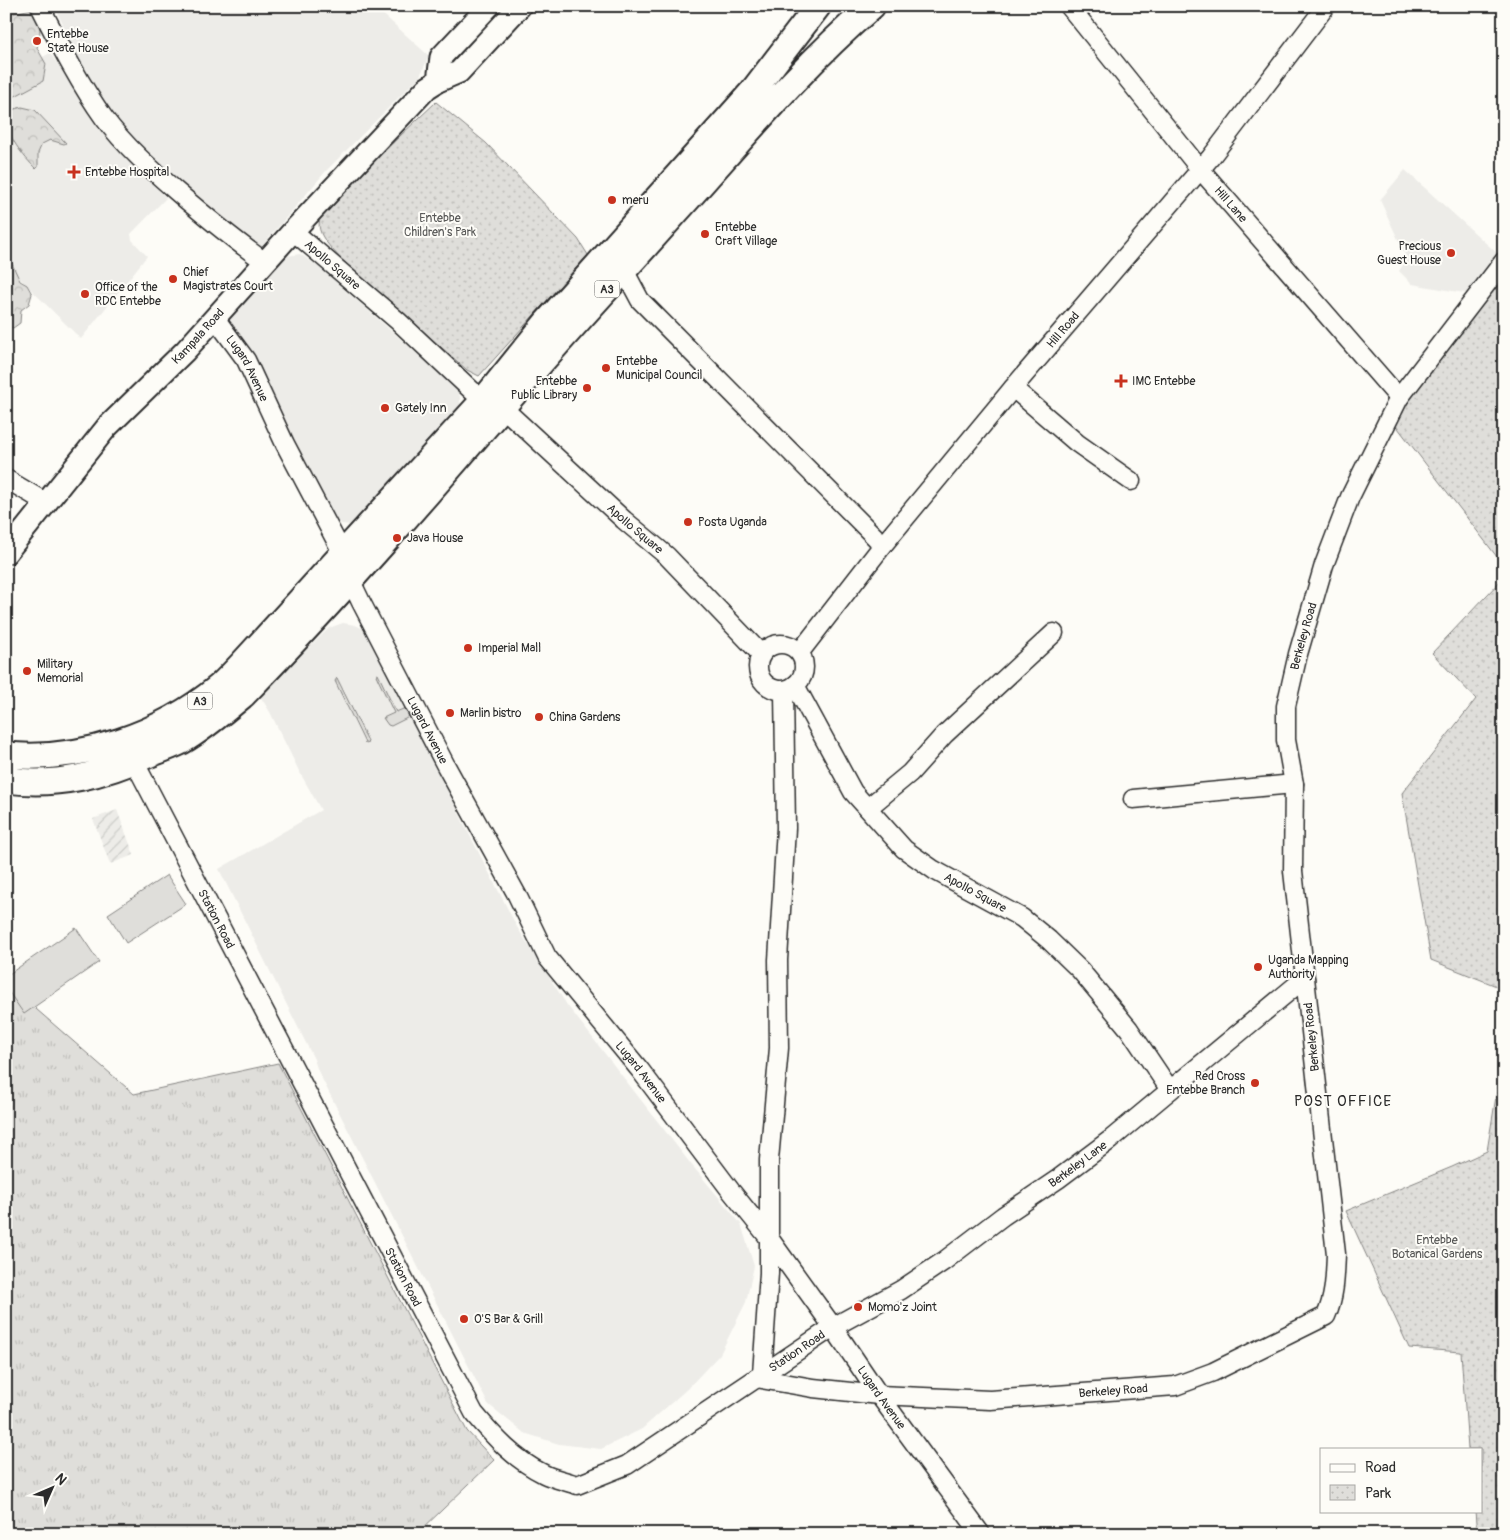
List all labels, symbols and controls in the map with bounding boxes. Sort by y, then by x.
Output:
place label: Entebbe State House [47,27,109,56]
marker: Entebbe State House [31,35,43,47]
marker: Entebbe Hospital [67,165,81,179]
place label: Entebbe Hospital [85,165,170,180]
street label: Hill Lane [1211,183,1251,226]
place label: meru [622,193,649,208]
marker: meru [606,194,618,206]
park label: Entebbe Children's Park [404,211,476,240]
place label: Entebbe Craft Village [715,220,777,249]
marker: Entebbe Craft Village [699,228,711,240]
street label: Apollo Square [301,237,364,293]
place label: Precious Guest House [1377,239,1442,268]
marker: Precious Guest House [1445,247,1457,259]
place label: Chief Magistrates Court [183,265,273,294]
marker: Chief Magistrates Court [167,273,179,285]
place label: Office of the RDC Entebbe [95,280,161,309]
road number: A3 [594,280,620,298]
marker: Office of the RDC Entebbe [79,288,91,300]
street label: Kampala Road [168,305,227,367]
street label: Hill Road [1043,308,1083,351]
street label: Lugard Avenue [223,332,272,404]
place label: Entebbe Municipal Council [616,354,702,383]
marker: Entebbe Municipal Council [600,362,612,374]
place label: Entebbe Public Library [511,374,577,403]
marker: IMC Entebbe [1114,374,1128,388]
place label: IMC Entebbe [1132,374,1195,389]
marker: Entebbe Public Library [581,382,593,394]
place label: Gately Inn [395,401,447,416]
marker: Gately Inn [379,402,391,414]
street label: Apollo Square [604,501,666,557]
place label: Posta Uganda [698,515,767,530]
marker: Posta Uganda [682,516,694,528]
place label: Java House [407,531,463,546]
marker: Java House [391,532,403,544]
street label: Berkeley Road [1287,600,1320,671]
place label: Imperial Mall [478,641,541,656]
marker: Imperial Mall [462,642,474,654]
place label: Military Memorial [37,657,84,686]
marker: Military Memorial [21,665,33,677]
road number: A3 [188,692,212,709]
street label: Lugard Avenue [404,694,451,767]
place label: Marlin bistro [460,706,522,721]
marker: Marlin bistro [444,707,456,719]
place label: China Gardens [549,710,621,725]
marker: China Gardens [533,711,545,723]
street label: Apollo Square [942,870,1009,916]
street label: Station Road [195,887,238,951]
place label: Uganda Mapping Authority [1268,953,1348,982]
marker: Uganda Mapping Authority [1252,961,1264,973]
street label: Berkeley Road [1301,1002,1323,1072]
street label: Lugard Avenue [612,1038,670,1106]
place label: Red Cross Entebbe Branch [1166,1069,1246,1098]
marker: Red Cross Entebbe Branch [1249,1077,1261,1089]
district label: POST OFFICE [1294,1092,1392,1111]
street label: Berkeley Lane [1046,1137,1110,1191]
park label: Entebbe Botanical Gardens [1392,1233,1483,1262]
street label: Station Road [382,1245,425,1309]
place label: Momo'z Joint [868,1300,937,1315]
marker: Momo'z Joint [852,1301,864,1313]
place label: O'S Bar & Grill [474,1312,543,1327]
marker: O'S Bar & Grill [458,1313,470,1325]
street label: Station Road [766,1327,828,1375]
street label: Lugard Avenue [854,1363,909,1432]
street label: Berkeley Road [1078,1381,1149,1401]
legend [1320,1448,1482,1512]
text: Road [1365,1458,1396,1477]
north arrow [28,1462,78,1512]
text: N [51,1470,70,1489]
text: Park [1365,1484,1392,1503]

